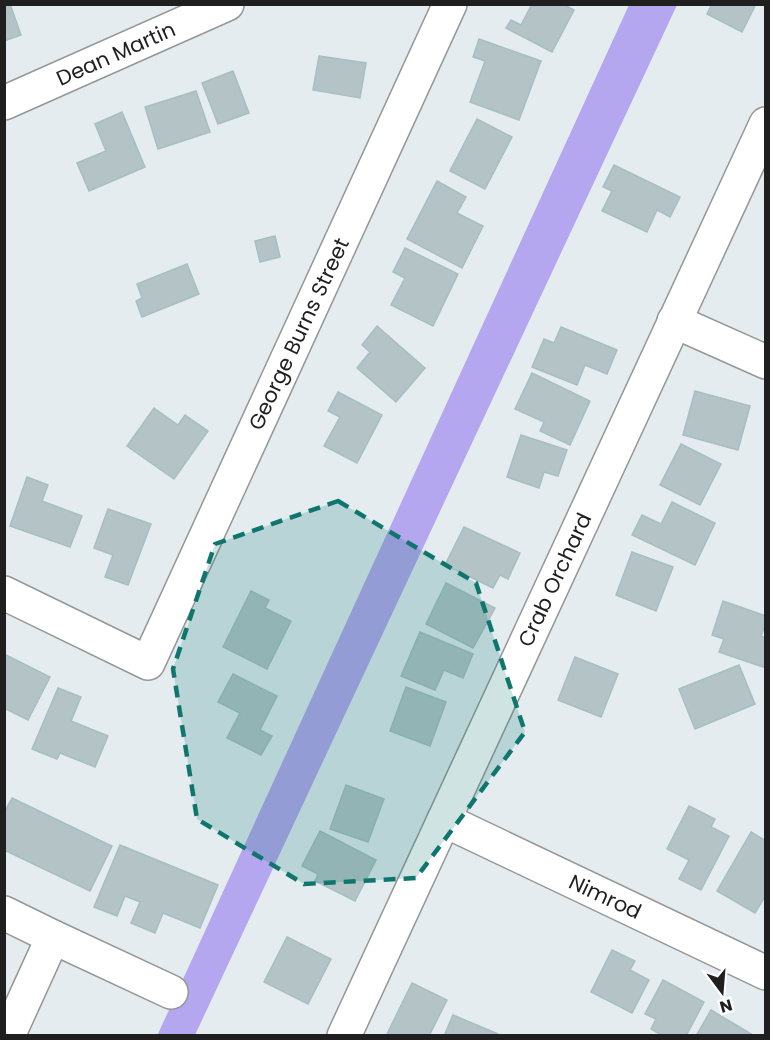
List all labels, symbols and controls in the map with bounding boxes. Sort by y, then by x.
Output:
street label: Dean Martin [52,14,180,93]
street label: George Burns Street [241,233,356,435]
street label: Crab Orchard [511,508,598,652]
street label: Nimrod [564,867,646,926]
north arrow [692,962,752,1022]
text: N [717,993,735,1019]

